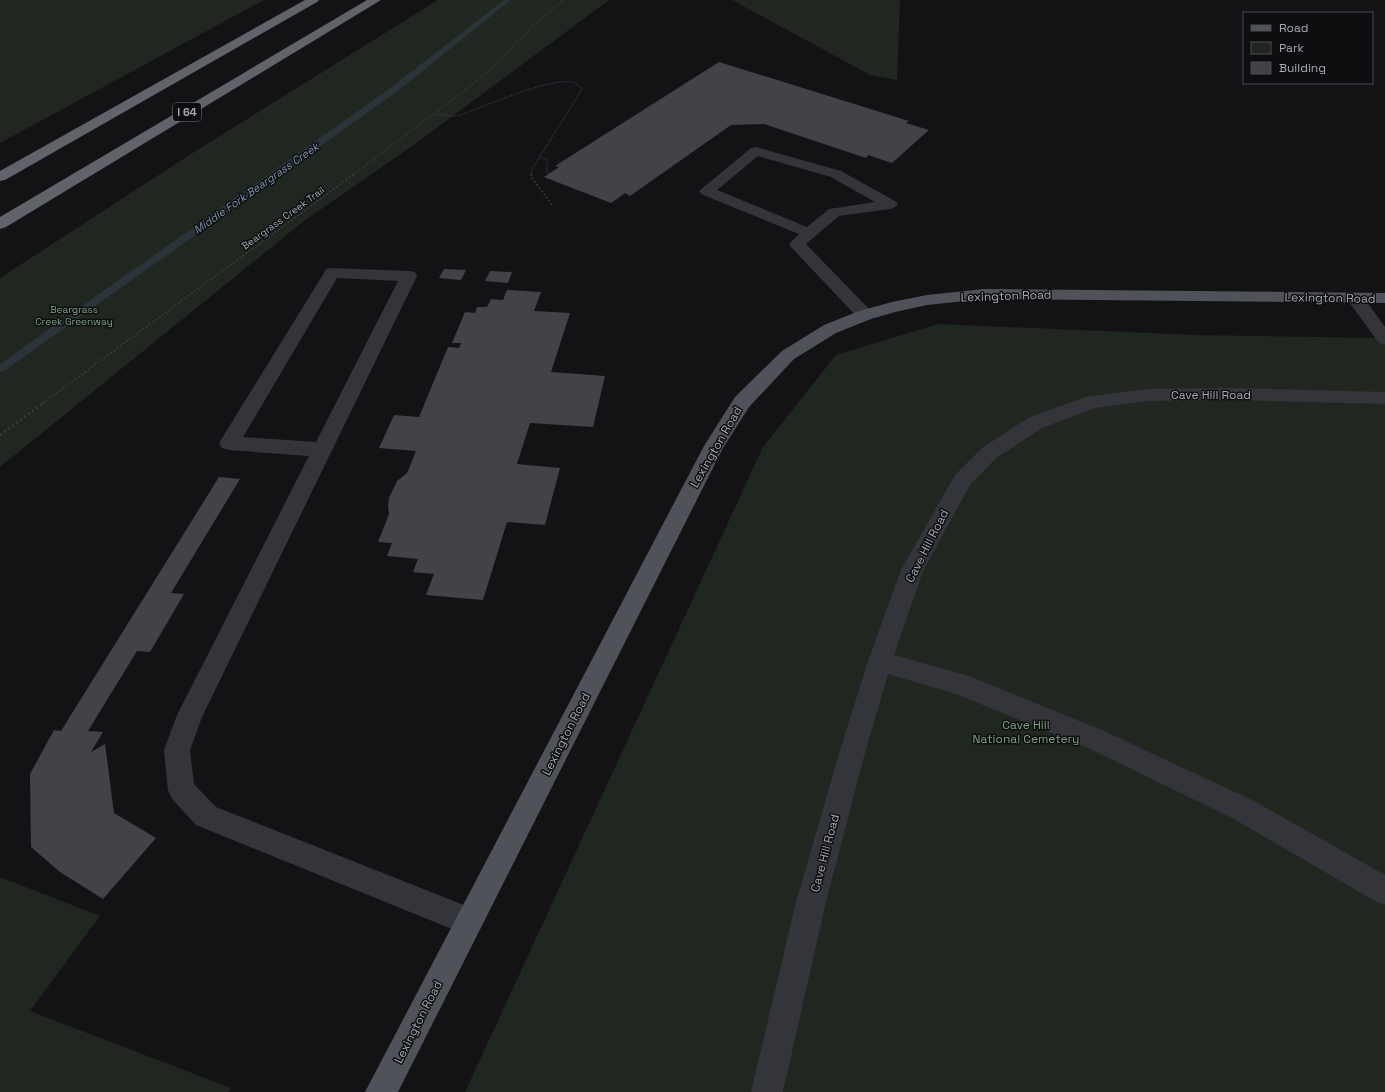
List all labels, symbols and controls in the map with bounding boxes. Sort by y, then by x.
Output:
legend [1243,12,1373,84]
text: Road [1279,20,1308,36]
text: Park [1279,40,1304,56]
text: Building [1279,60,1326,76]
road number: I 64 [173,103,201,121]
water label: Middle Fork Beargrass Creek [191,139,322,237]
street label: Beargrass Creek Trail [239,183,327,253]
street label: Lexington Road [960,286,1052,306]
street label: Lexington Road [1284,289,1376,307]
park label: Beargrass Creek Greenway [35,303,113,328]
street label: Cave Hill Road [1171,387,1251,403]
street label: Lexington Road [686,404,746,490]
street label: Cave Hill Road [902,507,952,585]
street label: Lexington Road [538,690,594,778]
park label: Cave Hill National Cemetery [973,717,1079,747]
street label: Cave Hill Road [807,812,843,894]
street label: Lexington Road [390,978,446,1066]

